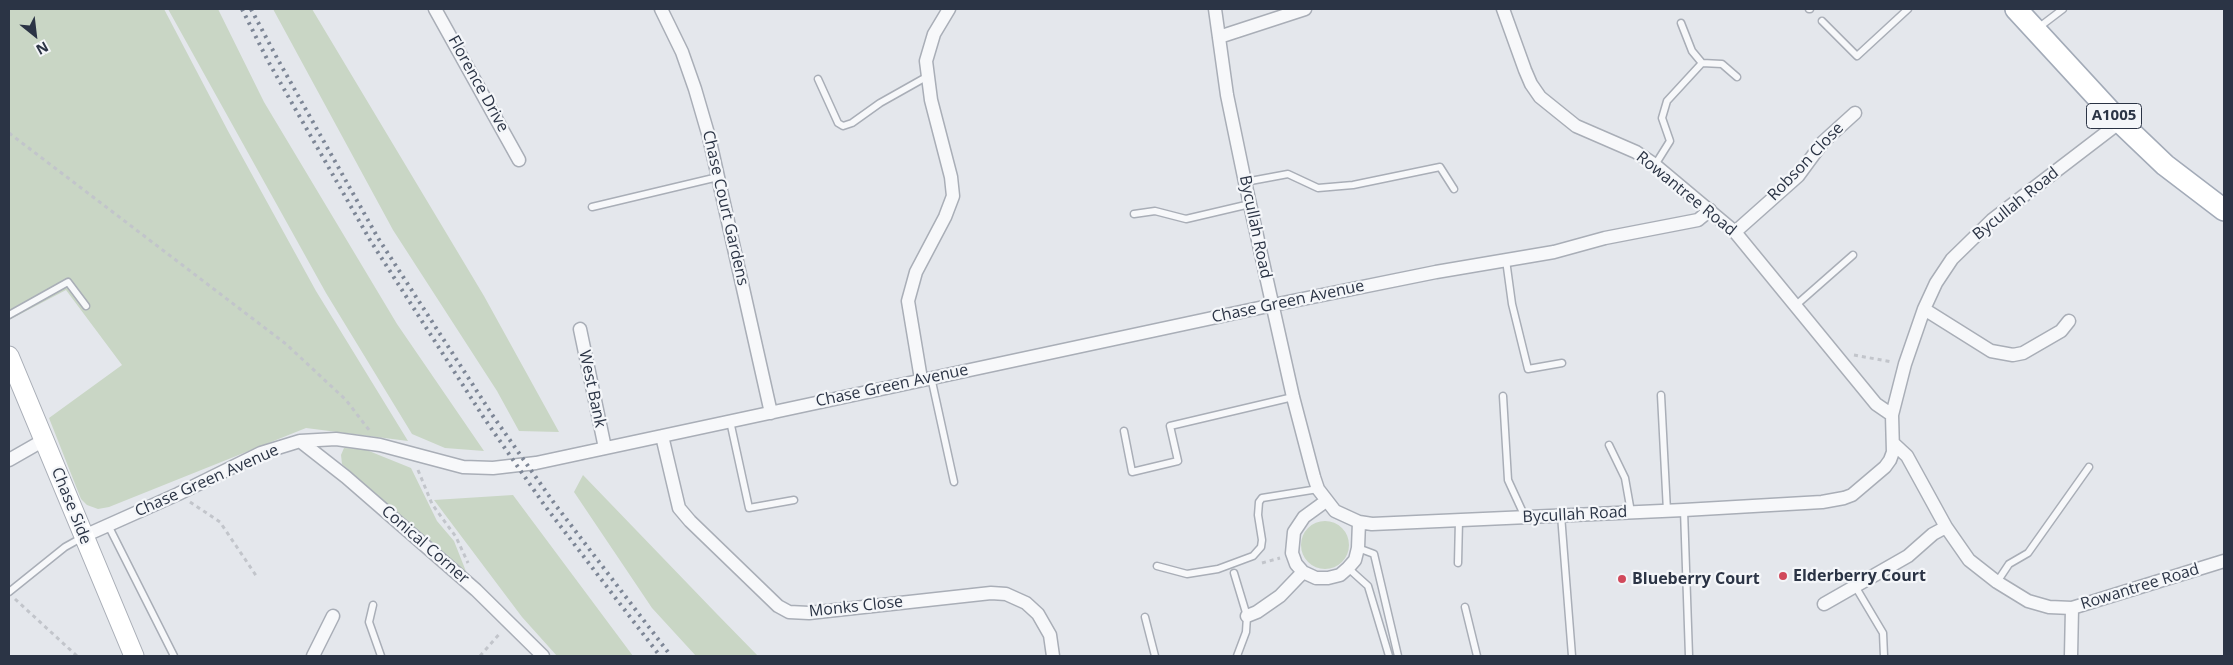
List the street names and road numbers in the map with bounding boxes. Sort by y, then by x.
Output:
street label: Florence Drive [444,32,512,136]
road number: A1005 [2086,104,2142,128]
street label: Robson Close [1764,119,1848,205]
street label: Chase Court Gardens [698,129,752,287]
street label: Rowantree Road [1632,148,1740,240]
street label: Bycullah Road [1969,164,2063,244]
street label: Bycullah Road [1235,174,1275,280]
street label: Chase Green Avenue [1210,276,1366,328]
street label: West Bank [574,349,610,429]
street label: Chase Green Avenue [814,360,970,412]
street label: Chase Green Avenue [132,441,282,521]
street label: Chase Side [47,465,95,547]
street label: Conical Corner [377,502,473,588]
street label: Bycullah Road [1522,503,1628,527]
street label: Rowantree Road [2078,560,2202,614]
street label: Monks Close [808,593,904,621]

